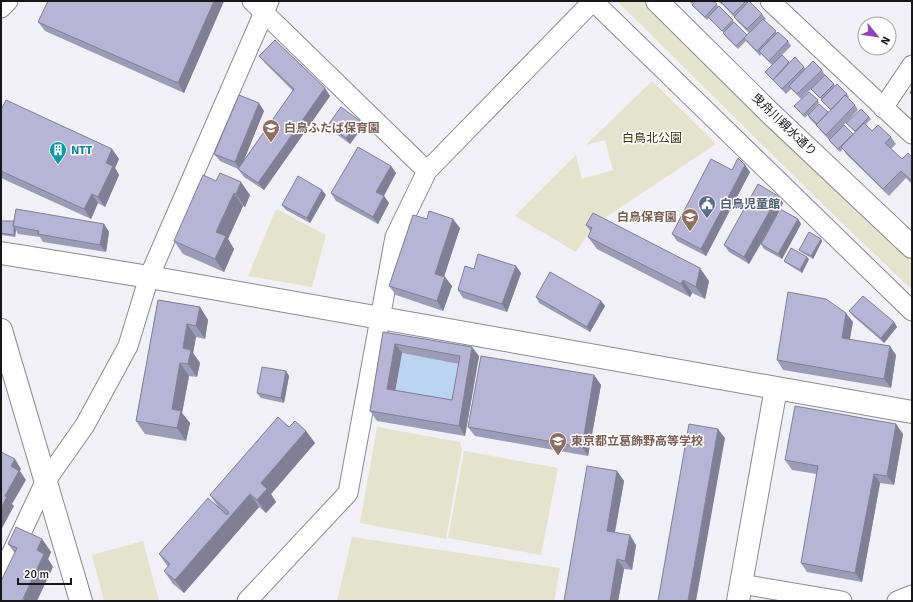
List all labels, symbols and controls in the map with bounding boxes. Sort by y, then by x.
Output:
north arrow [857,16,897,56]
text: N [878,34,893,47]
street label: 曳舟川親水通り [749,90,819,160]
school or university icon: 白鳥ふたば保育園 [261,118,281,143]
place label: 白鳥ふたば保育園 [284,121,380,136]
park label: 白鳥北公園 [622,131,682,146]
building icon: NTT [48,140,68,165]
place label: NTT [71,143,93,158]
public building icon: 白鳥児童館 [697,194,717,219]
place label: 白鳥児童館 [720,197,780,212]
school or university icon: 白鳥保育園 [680,207,700,232]
place label: 白鳥保育園 [617,210,677,225]
school or university icon: 東京都立葛飾野高等学校 [548,431,568,456]
place label: 東京都立葛飾野高等学校 [571,434,703,449]
scale bar [18,560,71,586]
text: 20 m [24,567,49,582]

